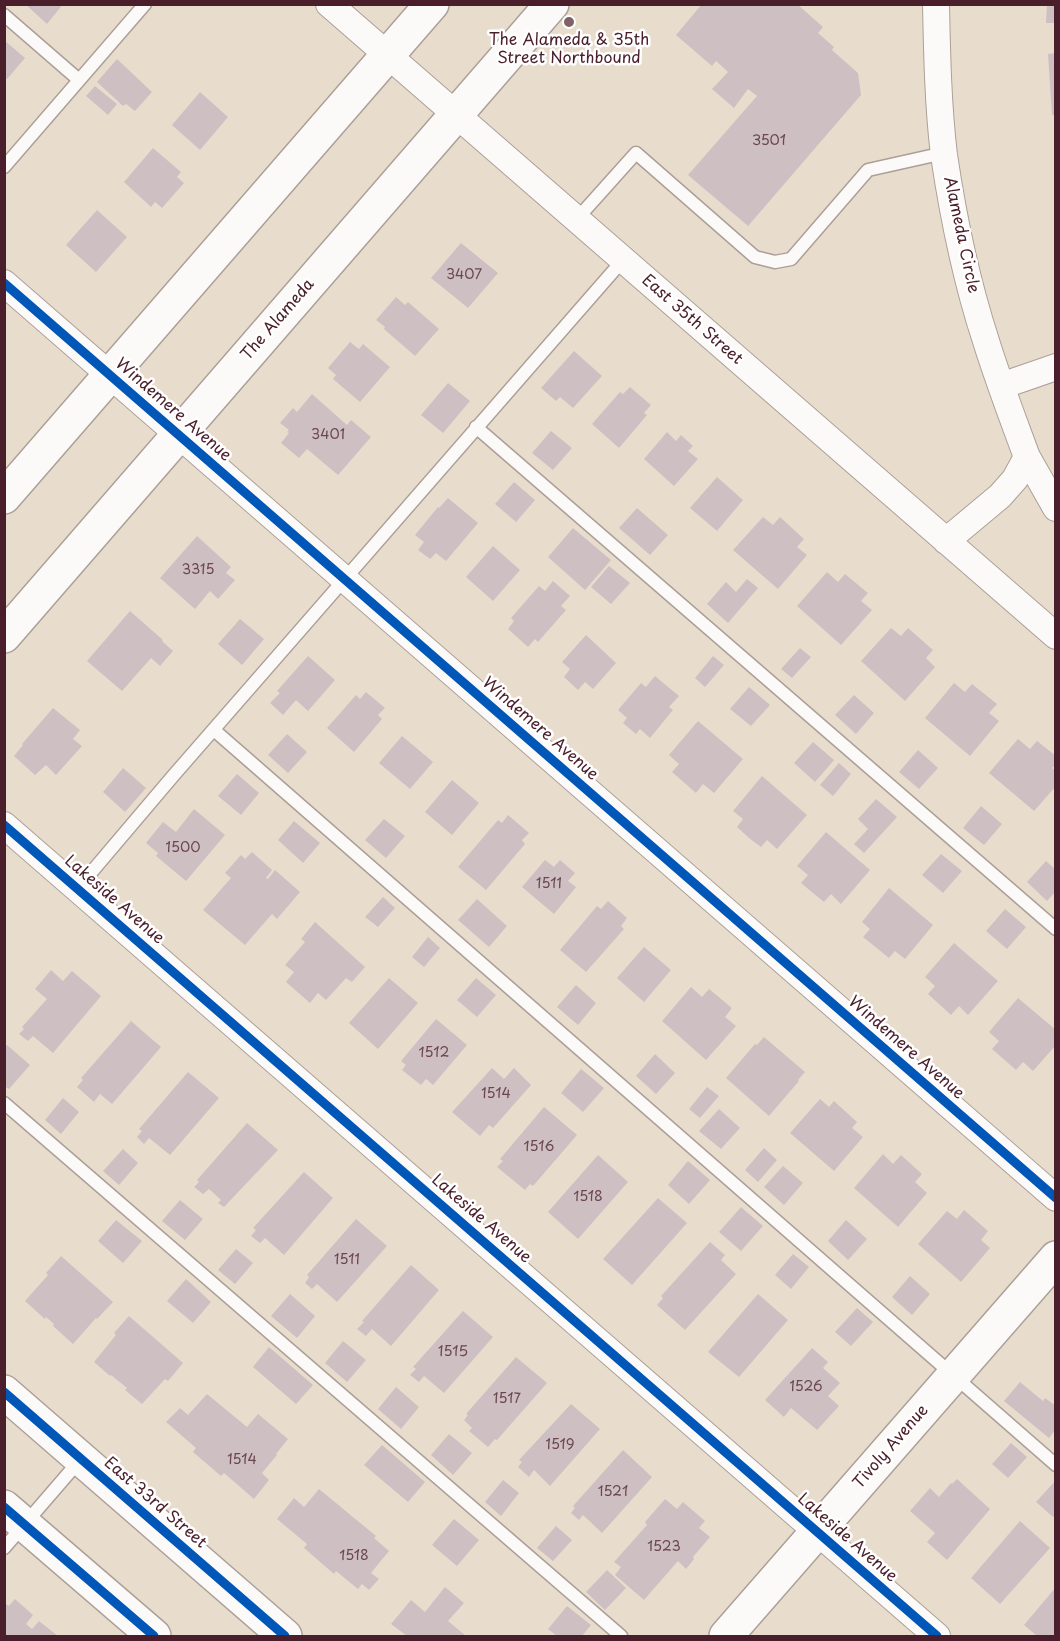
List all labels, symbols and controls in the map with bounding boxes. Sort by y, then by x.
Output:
marker: The Alameda & 35th Street Northbound [562,15,576,29]
place label: The Alameda & 35th Street Northbound [489,31,649,69]
house number: 3501 [752,133,786,149]
street label: Alameda Circle [939,175,983,295]
house number: 3407 [446,267,482,283]
street label: East 35th Street [638,271,746,369]
street label: The Alameda [237,275,319,365]
street label: Windemere Avenue [111,354,235,466]
house number: 3401 [311,427,345,443]
house number: 3315 [181,562,215,578]
street label: Windemere Avenue [478,673,602,785]
house number: 1500 [166,840,200,856]
street label: Lakeside Avenue [60,852,168,948]
house number: 1511 [536,876,562,892]
street label: Windemere Avenue [844,992,968,1104]
house number: 1512 [419,1045,449,1061]
house number: 1514 [481,1086,511,1102]
house number: 1516 [524,1139,554,1155]
street label: Lakeside Avenue [427,1171,535,1267]
house number: 1518 [573,1189,603,1205]
house number: 1511 [334,1252,360,1268]
house number: 1515 [438,1344,468,1360]
house number: 1526 [789,1379,823,1395]
house number: 1517 [493,1391,521,1407]
street label: Tivoly Avenue [849,1401,933,1493]
house number: 1519 [545,1437,575,1453]
house number: 1514 [227,1452,257,1468]
street label: East 33rd Street [100,1453,210,1553]
house number: 1521 [598,1484,628,1500]
street label: Lakeside Avenue [793,1490,901,1586]
house number: 1523 [647,1539,681,1555]
house number: 1518 [339,1548,369,1564]

